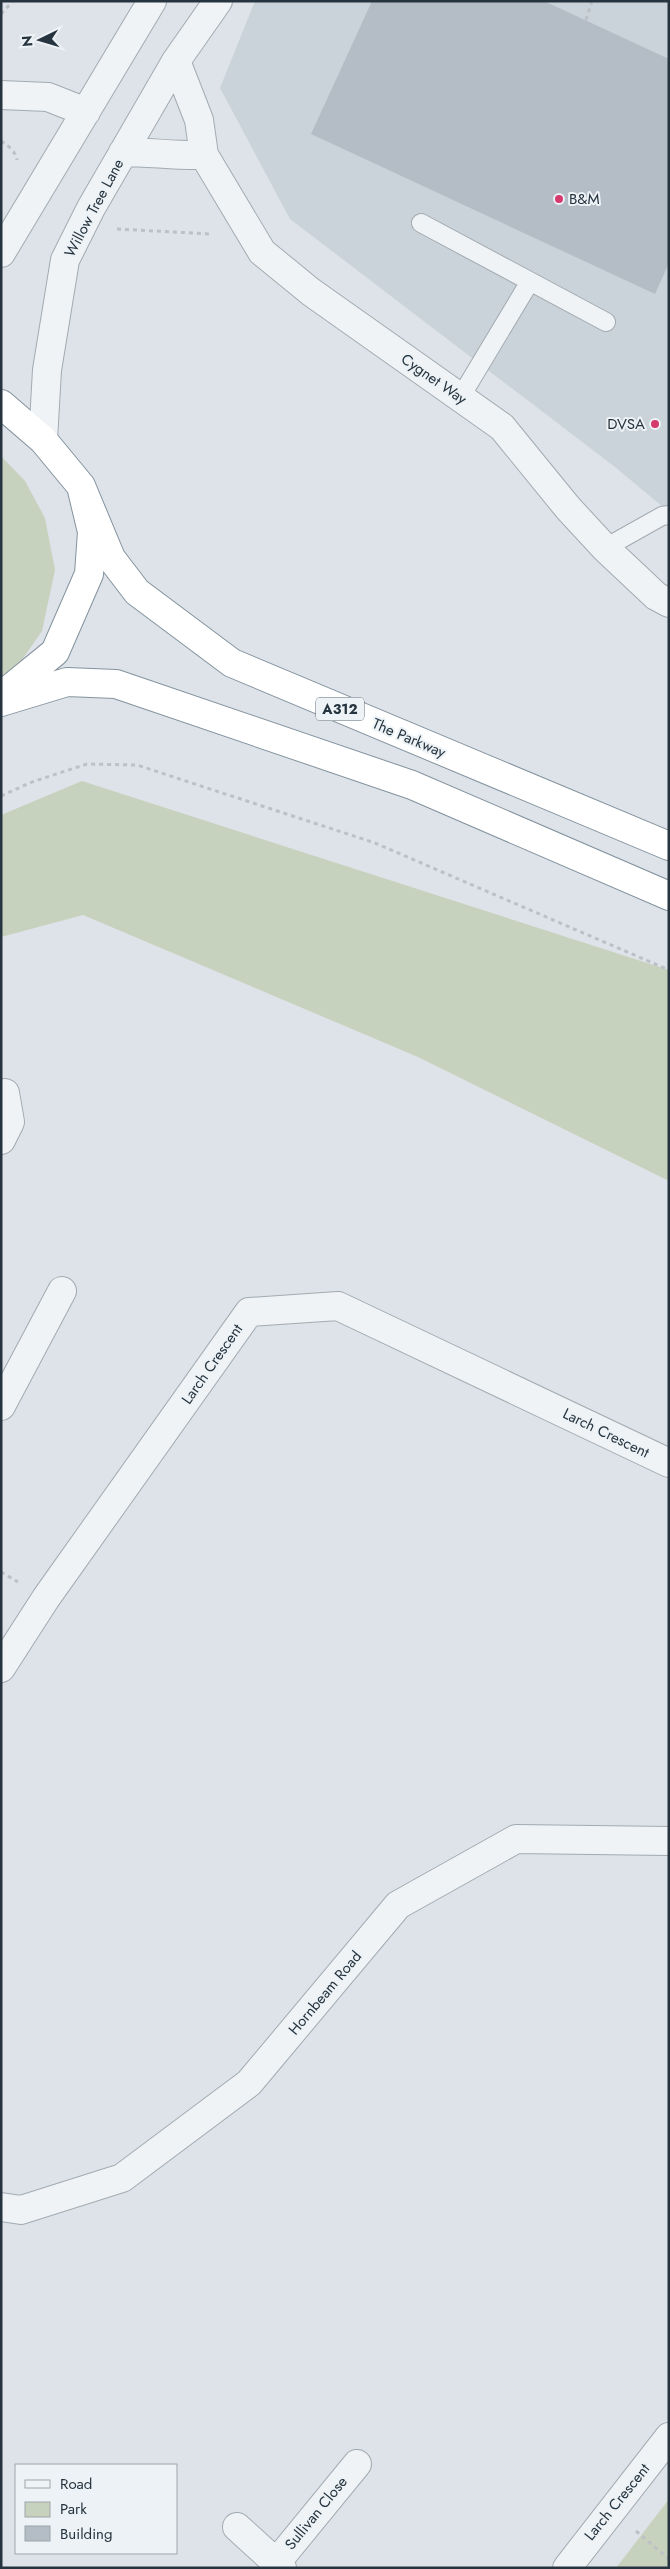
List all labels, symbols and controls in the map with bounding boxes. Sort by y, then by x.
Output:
north arrow [15,15,65,65]
text: N [17,35,37,48]
street label: Willow Tree Lane [59,155,129,261]
place label: B&M [569,188,600,210]
marker: B&M [553,193,565,205]
street label: Cygnet Way [397,348,472,410]
place label: DVSA [607,413,645,435]
marker: DVSA [649,418,661,430]
road number: A312 [316,698,364,721]
street label: The Parkway [369,713,450,764]
street label: Larch Crescent [176,1319,248,1409]
street label: Larch Crescent [559,1403,653,1464]
street label: Hornbeam Road [283,1946,367,2040]
street label: Larch Crescent [579,2458,655,2545]
legend [15,2464,178,2554]
street label: Sullivan Close [280,2471,353,2554]
text: Road [60,2473,92,2495]
text: Park [60,2498,87,2520]
text: Building [60,2523,112,2545]

